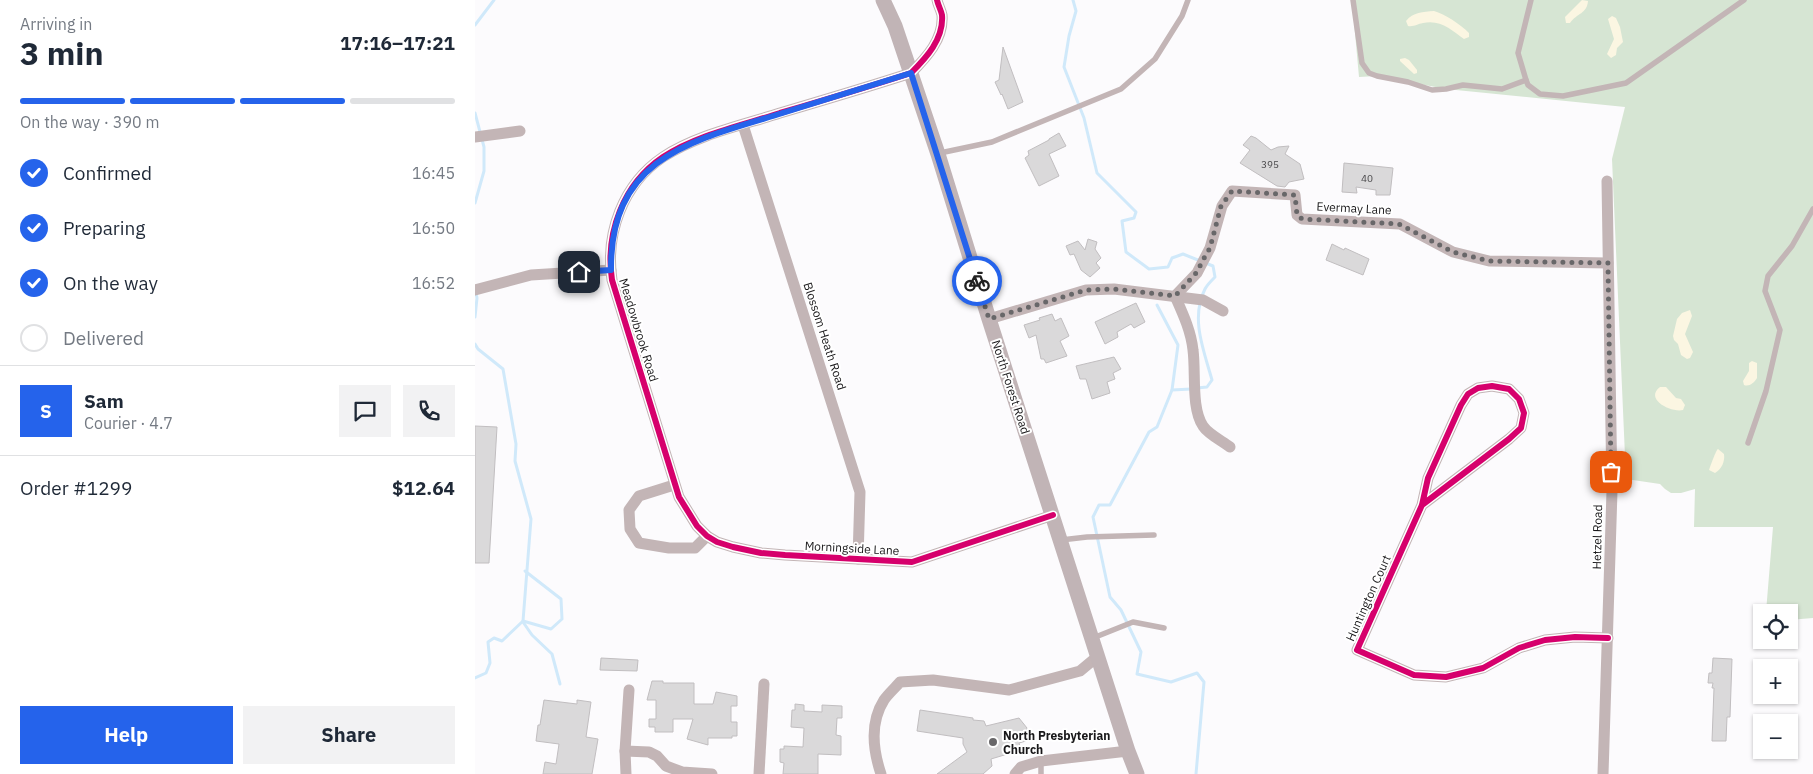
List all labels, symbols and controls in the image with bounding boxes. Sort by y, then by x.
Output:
text: Arriving in [20,14,92,34]
text: 17:16–17:21 [340,31,455,55]
text: 3 min [20,32,104,74]
text: On the way · 390 m [20,112,159,132]
house number: 395 [1261,158,1279,171]
icon: check [20,159,48,187]
text: Confirmed [63,161,152,185]
text: 16:45 [412,163,455,183]
house number: 40 [1361,172,1373,185]
street label: Evermay Lane [1316,199,1392,217]
icon: check [20,214,48,242]
text: Preparing [63,216,145,240]
text: 16:50 [412,218,455,238]
pin [558,251,600,293]
courier [952,256,1002,306]
icon: home [565,258,593,286]
icon: bike [963,267,991,295]
icon: check [20,269,48,297]
text: On the way [63,271,158,295]
text: 16:52 [412,273,455,293]
street label: Meadowbrook Road [616,277,662,383]
street label: Blossom Heath Road [800,280,850,392]
text: Delivered [63,326,144,350]
street label: North Forest Road [989,338,1033,436]
button: chat [339,385,391,437]
button: phone [403,385,455,437]
text: Sam [84,389,124,413]
text: S [40,399,52,423]
text: Courier · 4.7 [84,413,173,433]
pin [1590,451,1632,493]
icon: bag [1597,458,1625,486]
text: Order #1299 [20,476,132,500]
text: $12.64 [392,476,455,500]
street label: Hetzel Road [1589,504,1605,570]
street label: Morningside Lane [804,538,900,558]
street label: Huntington Court [1342,553,1394,643]
map controls [1753,604,1798,759]
button: locate [1753,604,1798,649]
button: + [1753,659,1798,704]
button: Help [20,706,233,764]
button: Share [243,706,455,764]
button: − [1753,714,1798,759]
place label: North Presbyterian Church [1003,728,1110,757]
marker: North Presbyterian Church [987,736,999,748]

